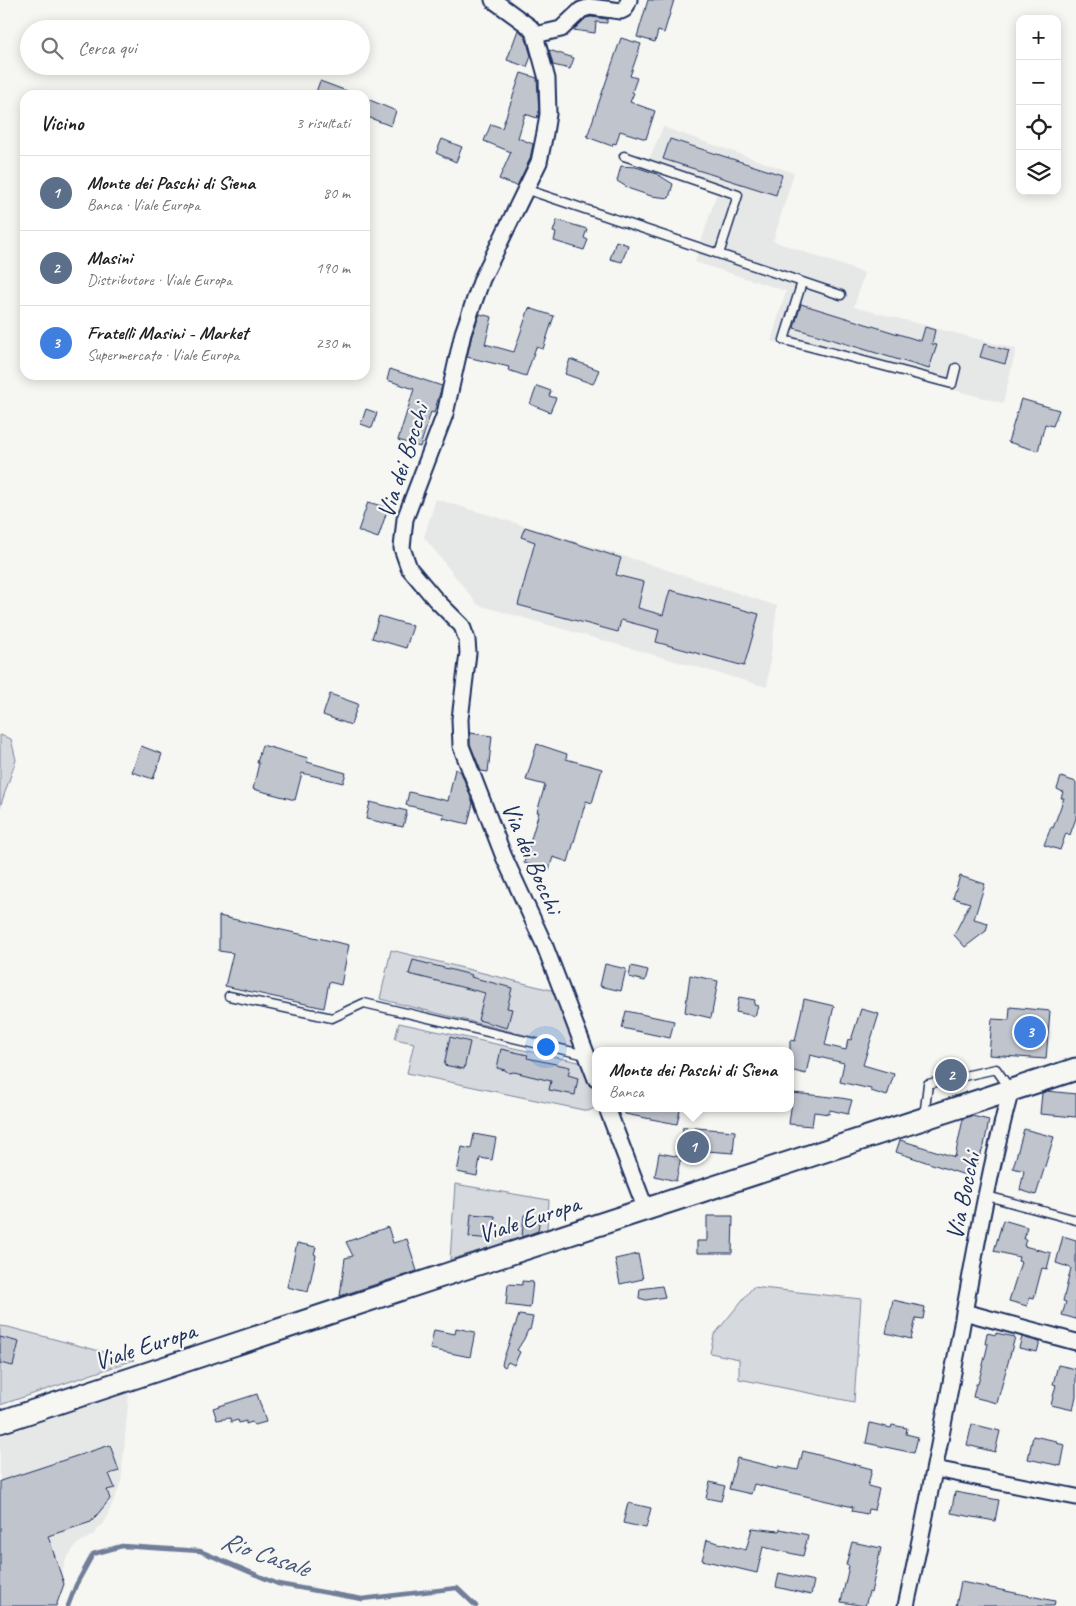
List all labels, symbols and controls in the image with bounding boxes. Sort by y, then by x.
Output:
map controls [1016,15,1061,195]
button: + [1016,15,1061,60]
search box [20,20,370,75]
icon: search [38,34,66,62]
text: Cerca qui [78,36,137,60]
button: − [1016,60,1061,105]
button: locate [1016,105,1061,150]
text: Vicino [40,110,83,136]
text: 3 risultati [296,113,350,133]
button: layers [1016,150,1061,195]
text: Monte dei Paschi di Siena [87,171,255,195]
text: 1 [52,183,60,203]
text: 80 m [323,183,350,203]
text: Banca · Viale Europa [87,195,200,215]
text: Masini [87,246,132,270]
text: 2 [52,258,60,278]
text: 190 m [316,258,350,278]
text: Distributore · Viale Europa [87,270,232,290]
text: Fratelli Masini - Market [87,321,248,345]
text: 3 [52,333,60,353]
text: 230 m [316,333,350,353]
text: Supermercato · Viale Europa [87,345,239,365]
street label: Via dei Bocchi [370,397,437,522]
street label: Via dei Bocchi [494,797,571,922]
pin: 3 [1014,1013,1046,1051]
your location [533,1034,559,1060]
popup [592,1047,794,1112]
pin: 2 [935,1056,967,1094]
text: Monte dei Paschi di Siena [609,1058,777,1082]
text: Banca [609,1082,644,1102]
pin: 1 [677,1128,709,1166]
street label: Via Bocchi [938,1146,989,1243]
street label: Viale Europa [474,1187,587,1250]
street label: Viale Europa [90,1314,203,1377]
water label: Rio Casale [217,1524,317,1585]

